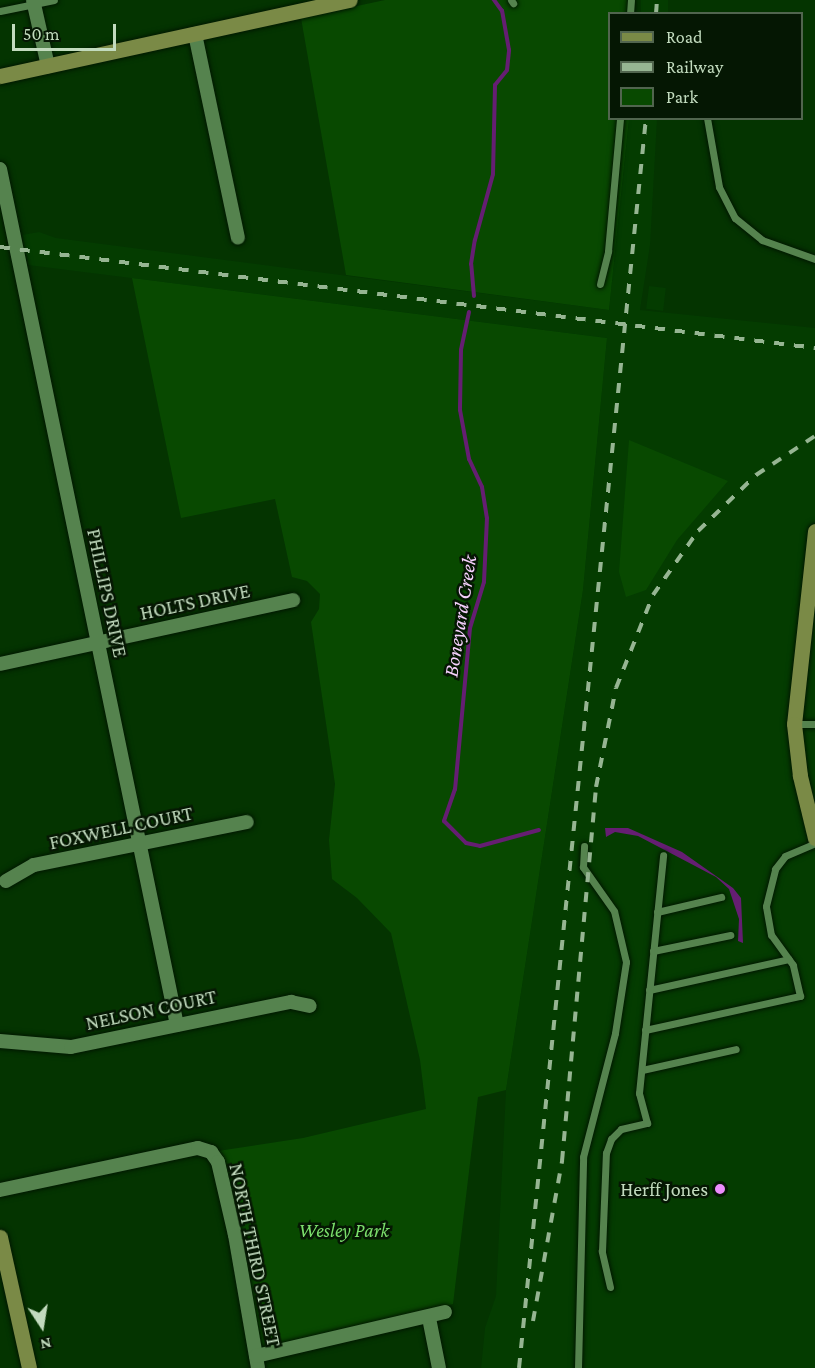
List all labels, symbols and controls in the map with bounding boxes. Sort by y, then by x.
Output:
scale bar [15,12,118,50]
legend [608,12,803,120]
text: 50 m [23,24,60,44]
text: Road [666,27,703,47]
text: Railway [666,57,723,77]
text: Park [666,87,698,107]
street label: PHILLIPS DRIVE [82,526,132,660]
water label: Boneyard Creek [438,553,482,679]
street label: HOLTS DRIVE [138,579,252,625]
street label: FOXWELL COURT [47,801,195,855]
street label: NELSON COURT [83,984,219,1036]
street label: NORTH THIRD STREET [224,1161,286,1349]
place label: Herff Jones [620,1177,708,1201]
marker: Herff Jones [713,1182,727,1196]
park label: Wesley Park [299,1218,389,1242]
north arrow [12,1296,72,1356]
text: N [39,1335,53,1354]

